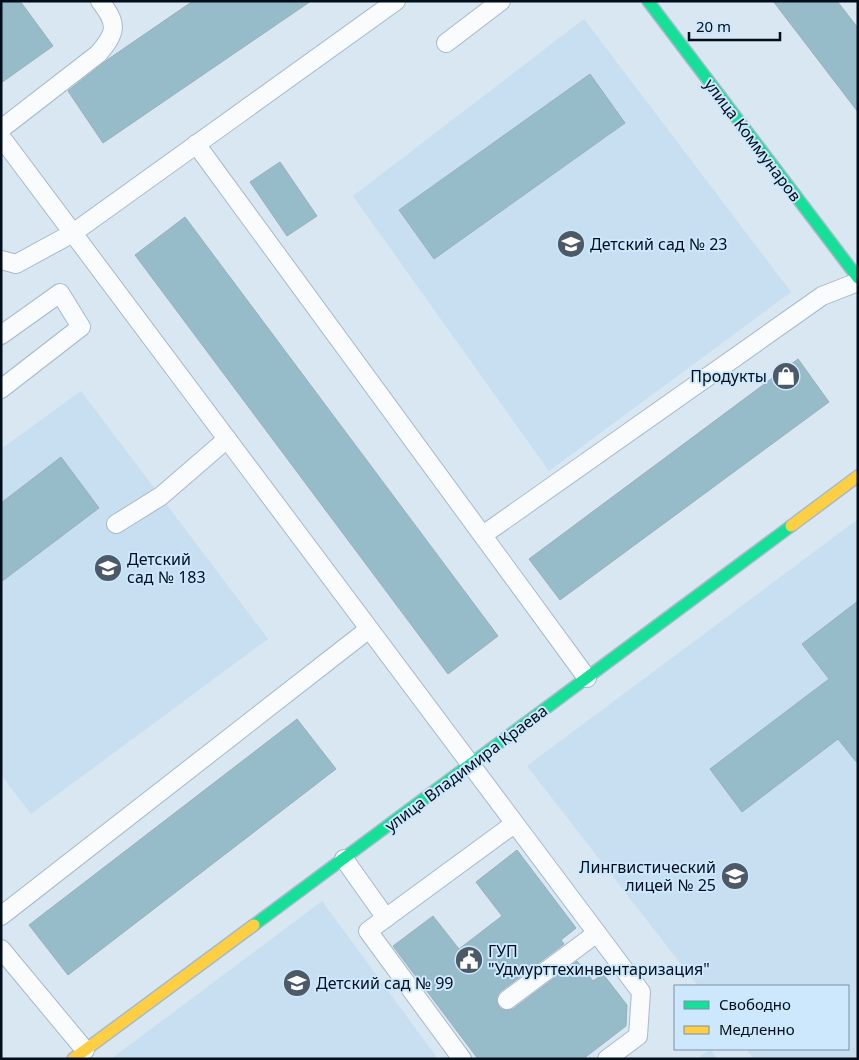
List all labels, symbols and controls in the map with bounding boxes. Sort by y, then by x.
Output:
scale bar [689,10,780,42]
text: 20 m [696,16,731,36]
street label: улица Коммунаров [700,74,806,206]
school or university icon: Детский сад № 23 [556,229,586,259]
place label: Детский сад № 23 [590,233,727,255]
shop icon: Продукты [771,361,801,391]
place label: Продукты [690,365,767,387]
place label: Детский сад № 183 [127,548,206,588]
school or university icon: Детский сад № 183 [93,553,123,583]
street label: улица Владимира Краева [380,700,552,836]
place label: Лингвистический лицей № 25 [579,856,716,896]
school or university icon: Лингвистический лицей № 25 [720,861,750,891]
place label: ГУП "Удмурттехинвентаризация" [488,940,710,980]
public building icon: ГУП "Удмурттехинвентаризация" [454,945,484,975]
school or university icon: Детский сад № 99 [282,968,312,998]
place label: Детский сад № 99 [316,972,453,994]
legend [674,985,849,1050]
text: Свободно [719,994,791,1014]
text: Медленно [719,1019,795,1039]

